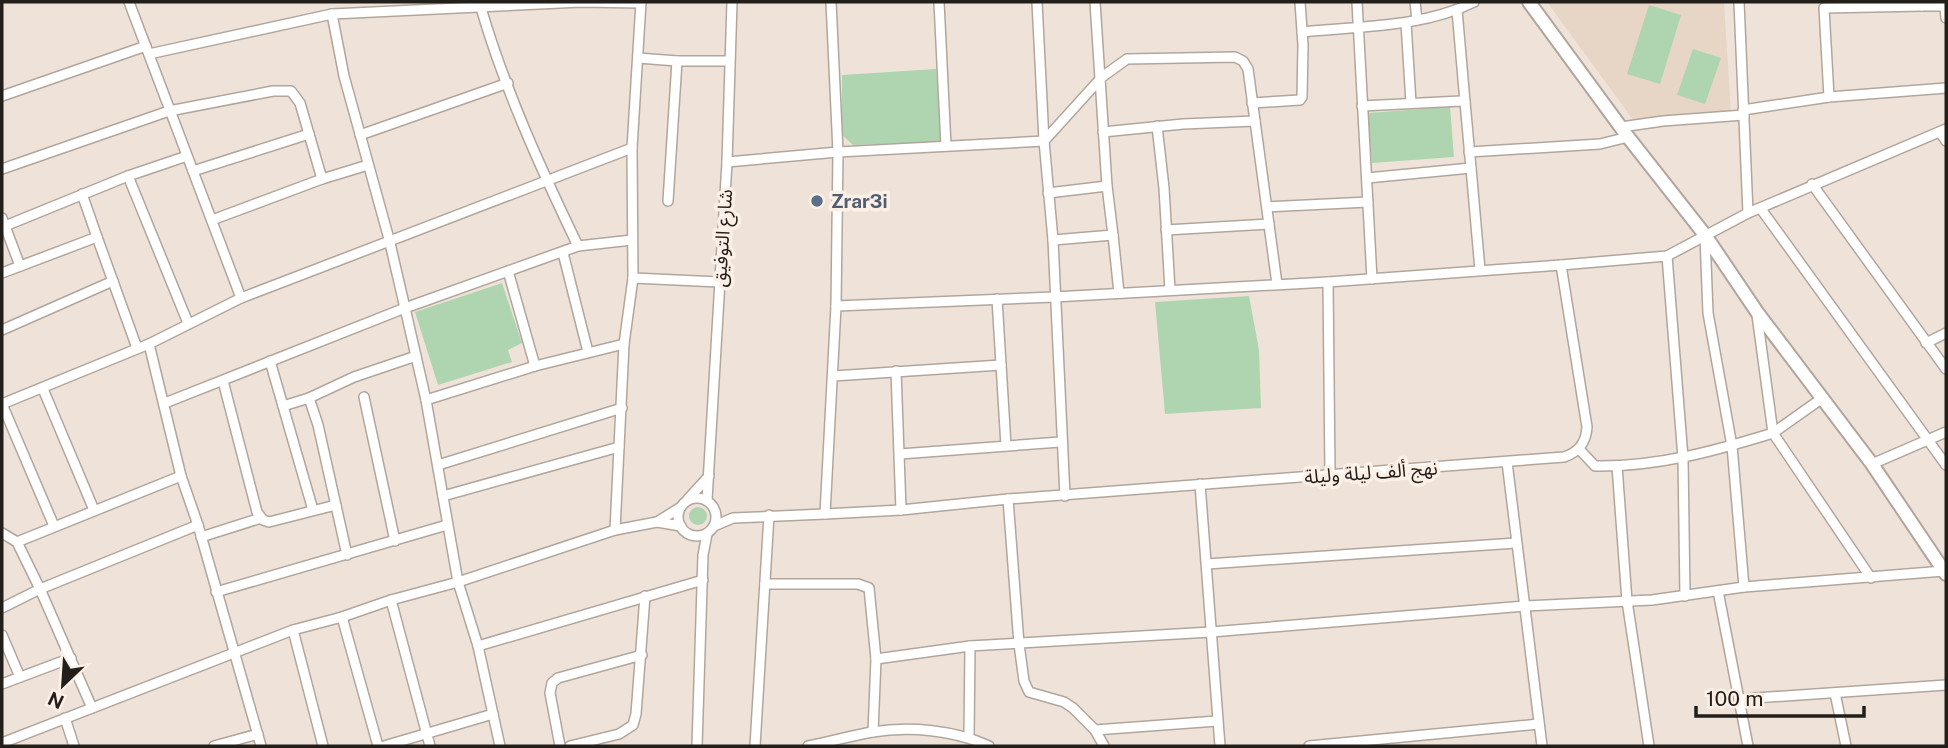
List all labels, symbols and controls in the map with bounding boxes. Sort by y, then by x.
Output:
street label: شارع التوفيق [708,188,739,288]
place label: Zrar3i [831,190,888,212]
marker: Zrar3i [809,193,825,209]
street label: نهج ألف ليلة وليلة [1304,456,1439,492]
north arrow [28,650,98,720]
scale bar [1696,674,1864,718]
text: 100 m [1706,686,1763,711]
text: N [44,687,67,714]

